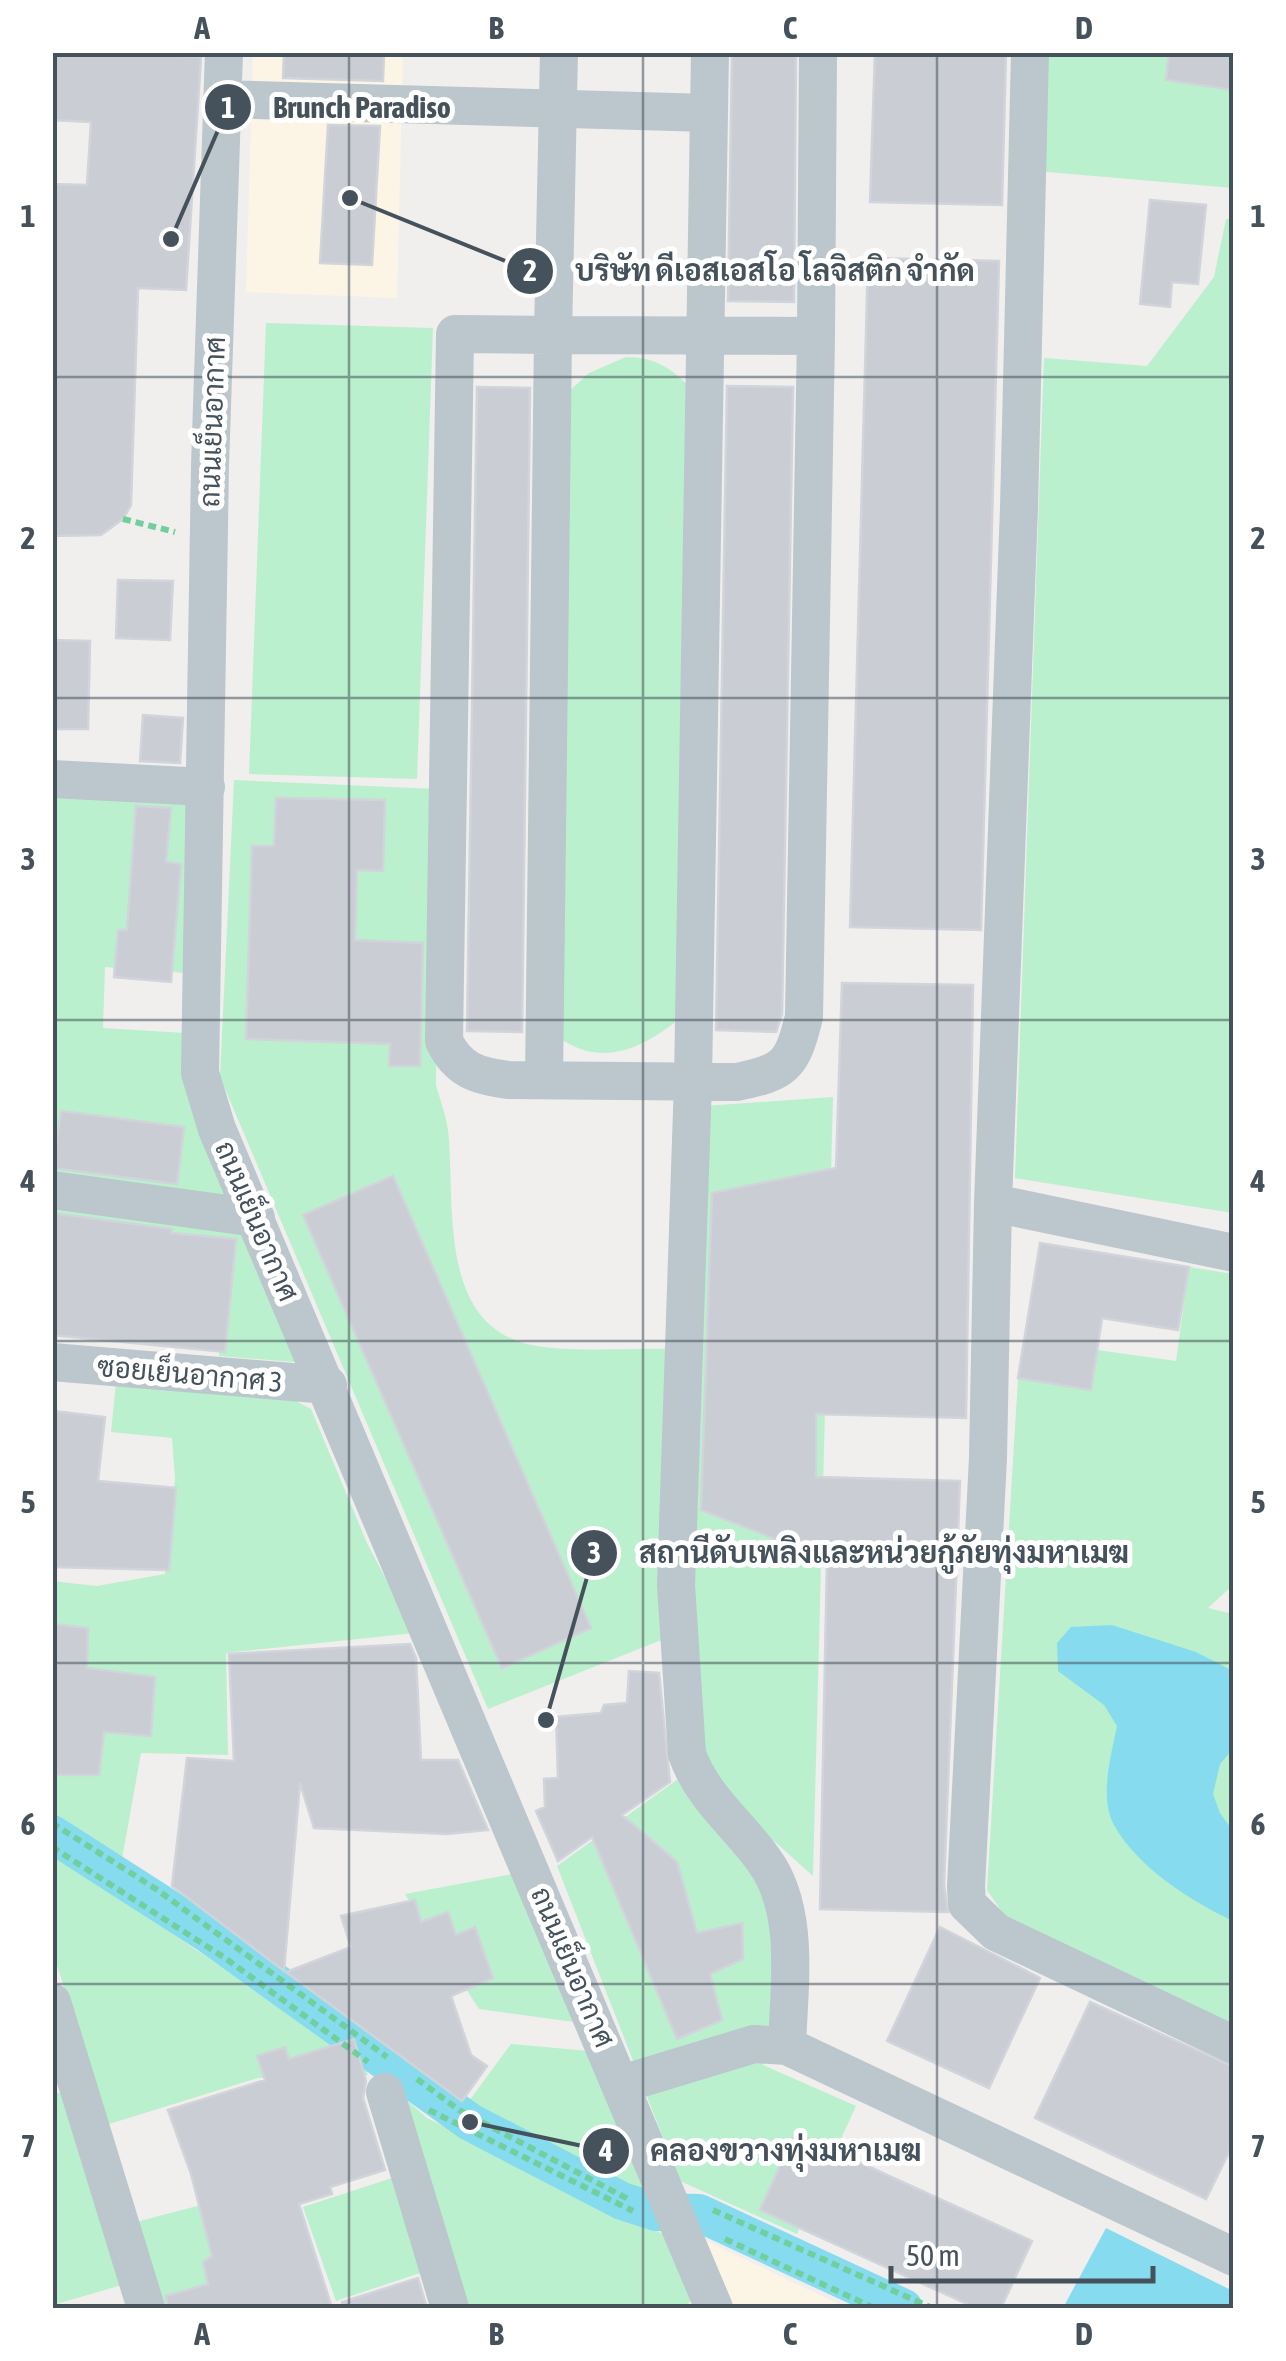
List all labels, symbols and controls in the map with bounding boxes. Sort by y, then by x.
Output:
text: A [193,9,210,46]
text: B [488,9,504,46]
text: C [783,9,798,46]
text: D [1075,9,1093,46]
callout: Brunch Paradiso [203,77,471,137]
text: 1 [221,90,235,124]
text: Brunch Paradiso [273,90,451,124]
text: 1 [20,197,36,234]
text: 1 [1250,197,1266,234]
callout: บริษัท ดีเอสเอสโอ โลจิสติก จำกัด [505,241,995,301]
text: บริษัท ดีเอสเอสโอ โลจิสติก จำกัด [575,250,975,287]
text: 2 [523,253,537,287]
street label: ถนนเย็นอากาศ [189,336,231,508]
text: 2 [20,519,36,556]
text: 2 [1250,519,1266,556]
text: 3 [20,840,36,877]
text: 3 [1250,840,1266,877]
street label: ถนนเย็นอากาศ [209,1134,309,1306]
text: 4 [19,1162,36,1199]
text: 4 [1249,1162,1266,1199]
street label: ซอยเย็นอากาศ 3 [96,1346,284,1398]
text: 5 [20,1483,36,1520]
text: 5 [1250,1483,1266,1520]
callout: สถานีดับเพลิงและหน่วยกู้ภัยทุ่งมหาเมฆ [569,1523,1149,1583]
text: สถานีดับเพลิงและหน่วยกู้ภัยทุ่งมหาเมฆ [639,1533,1129,1574]
text: 3 [587,1535,601,1569]
text: 6 [20,1805,36,1842]
text: 6 [1250,1805,1266,1842]
street label: ถนนเย็นอากาศ [525,1880,625,2052]
callout: คลองขวางทุ่งมหาเมฆ [581,2121,942,2181]
text: 7 [20,2127,36,2164]
text: 7 [1250,2127,1266,2164]
text: 4 [598,2133,613,2167]
text: คลองขวางทุ่งมหาเมฆ [650,2133,922,2172]
scale bar [891,2221,1154,2283]
text: 50 m [906,2238,960,2272]
text: A [193,2315,210,2352]
text: B [488,2315,504,2352]
text: C [783,2315,798,2352]
text: D [1075,2315,1093,2352]

